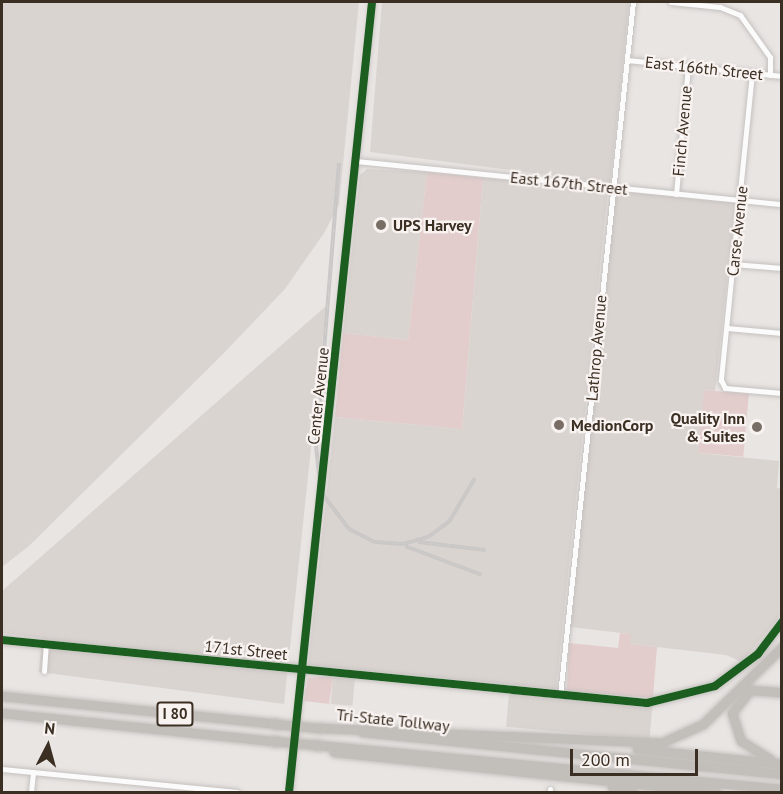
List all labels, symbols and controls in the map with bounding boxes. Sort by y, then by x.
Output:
street label: East 166th Street [644,52,764,84]
street label: Finch Avenue [668,85,696,177]
street label: East 167th Street [509,167,629,199]
street label: Carse Avenue [723,185,751,277]
place label: UPS Harvey [393,215,472,235]
marker: UPS Harvey [374,218,388,232]
street label: Lathrop Avenue [582,294,610,402]
street label: Center Avenue [303,346,333,446]
place label: Quality Inn & Suites [670,408,745,446]
place label: MedionCorp [571,415,653,435]
marker: MedionCorp [552,418,566,432]
marker: Quality Inn & Suites [750,420,764,434]
street label: 171st Street [203,636,289,664]
road number: I 80 [156,702,195,726]
street label: Tri-State Tollway [335,704,451,736]
north arrow [18,716,78,776]
text: N [44,718,56,739]
scale bar [573,737,700,775]
text: 200 m [581,748,630,771]

